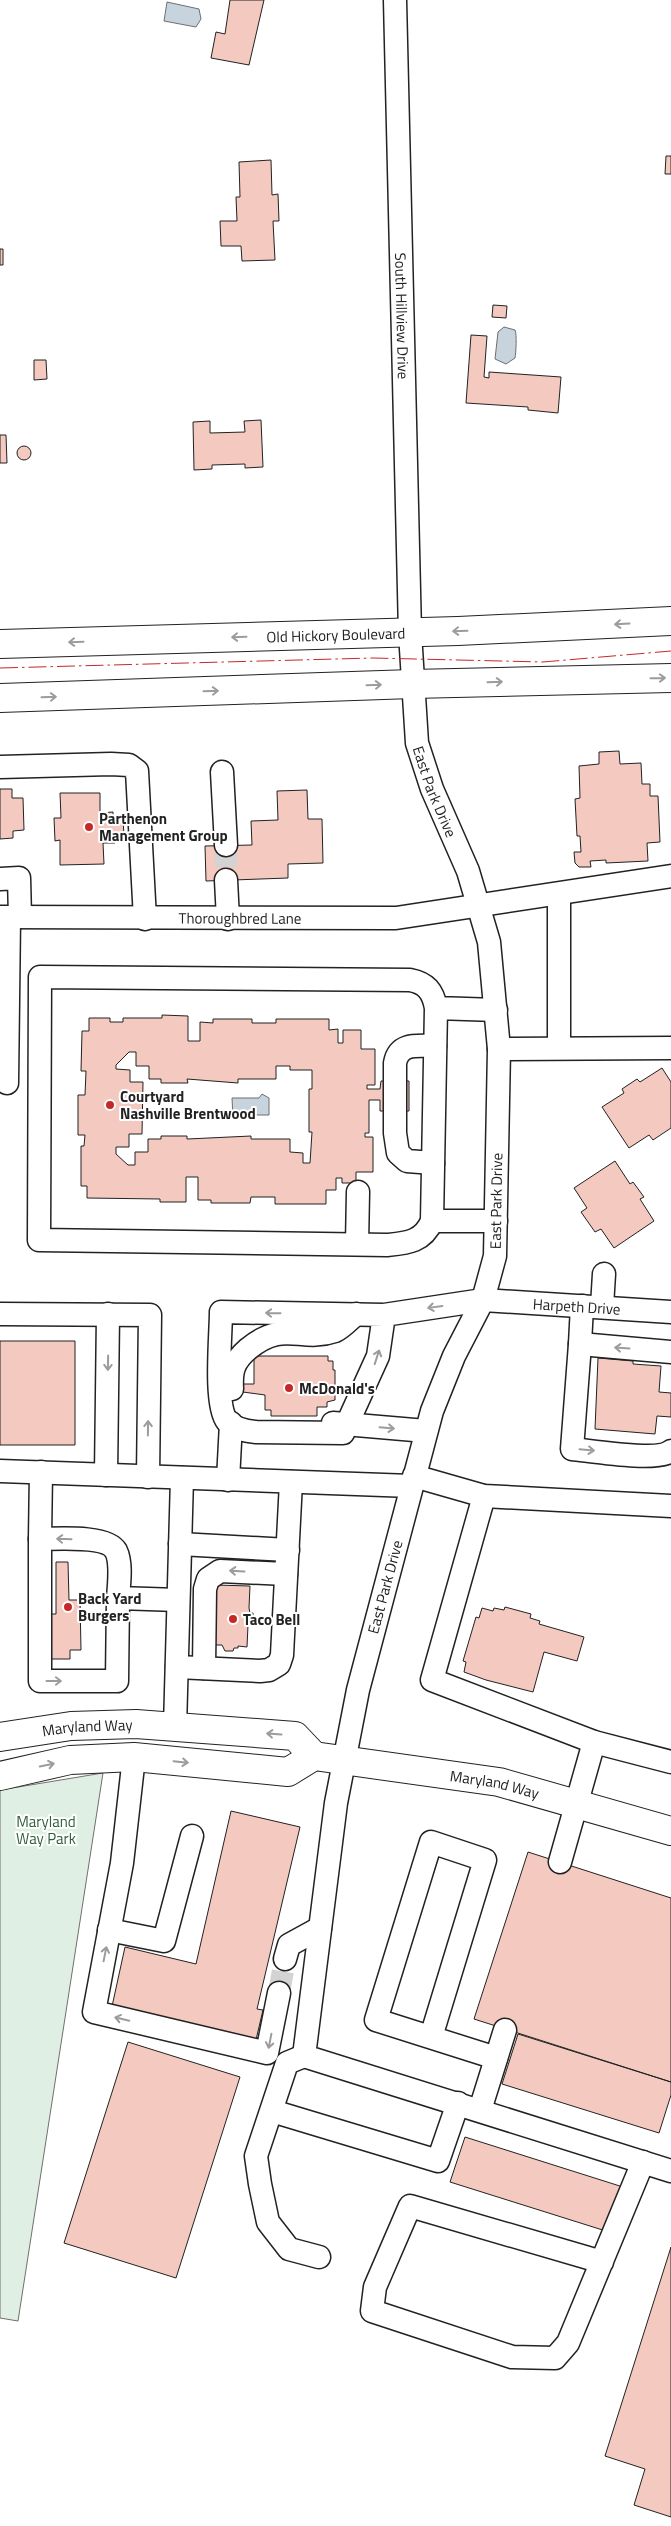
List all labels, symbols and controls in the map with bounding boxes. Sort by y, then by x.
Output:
street label: South Hillview Drive [389,252,415,380]
one-way arrow [615,619,631,628]
street label: Old Hickory Boulevard [266,621,406,648]
one-way arrow [452,627,468,636]
one-way arrow [231,632,247,641]
one-way arrow [68,637,84,647]
one-way arrow [650,674,666,683]
one-way arrow [487,677,503,686]
one-way arrow [365,680,381,690]
one-way arrow [202,686,219,696]
one-way arrow [40,692,56,701]
street label: East Park Drive [407,743,463,841]
place label: Parthenon Management Group [99,807,228,847]
marker: Parthenon Management Group [83,821,95,833]
street label: Thoroughbred Lane [179,906,301,929]
place label: Courtyard Nashville Brentwood [120,1085,256,1125]
marker: Courtyard Nashville Brentwood [104,1099,116,1111]
street label: East Park Drive [484,1153,508,1249]
street label: Harpeth Drive [532,1292,621,1320]
one-way arrow [427,1303,443,1313]
one-way arrow [265,1308,281,1317]
one-way arrow [615,1343,631,1352]
one-way arrow [373,1349,382,1365]
one-way arrow [103,1354,113,1371]
place label: McDonald's [299,1377,375,1400]
marker: McDonald's [283,1382,295,1394]
one-way arrow [144,1420,153,1436]
one-way arrow [379,1423,395,1433]
one-way arrow [578,1446,594,1455]
one-way arrow [57,1534,73,1544]
street label: East Park Drive [361,1538,409,1636]
one-way arrow [230,1567,246,1576]
place label: Back Yard Burgers [78,1587,141,1627]
marker: Back Yard Burgers [62,1601,74,1613]
place label: Taco Bell [243,1608,300,1631]
marker: Taco Bell [227,1613,239,1625]
one-way arrow [45,1676,61,1686]
street label: Maryland Way [40,1713,133,1742]
one-way arrow [266,1730,282,1739]
one-way arrow [173,1757,189,1767]
one-way arrow [39,1759,55,1769]
street label: Maryland Way [449,1764,542,1804]
park label: Maryland Way Park [16,1810,76,1850]
one-way arrow [101,1947,110,1963]
one-way arrow [114,2014,130,2023]
one-way arrow [265,2032,274,2048]

